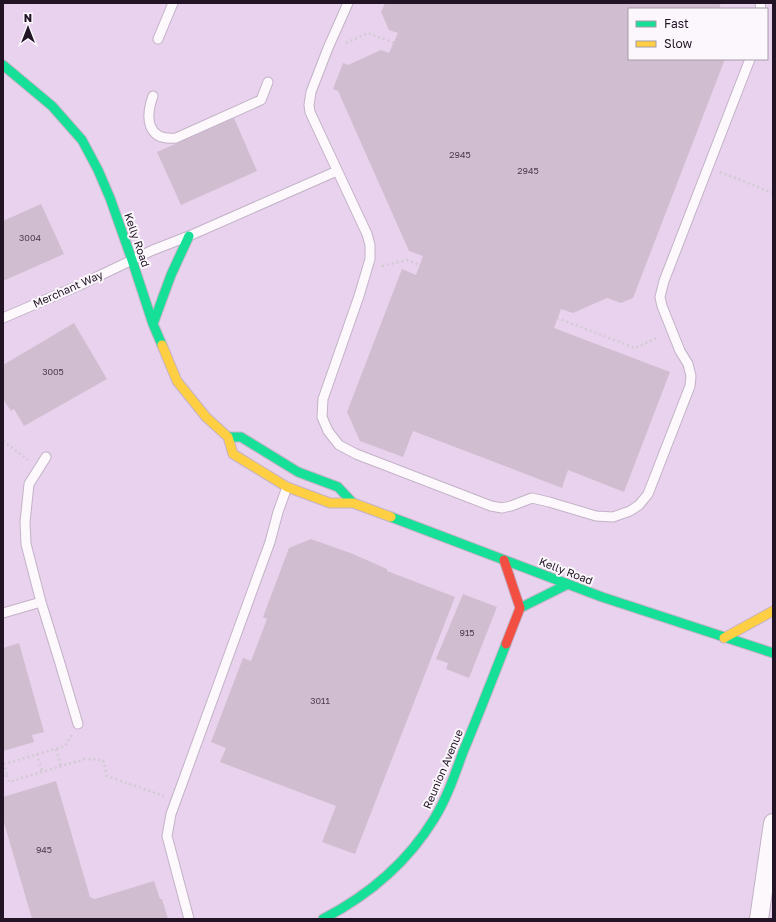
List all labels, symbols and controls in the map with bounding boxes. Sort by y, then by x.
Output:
north arrow [8,8,48,48]
legend [628,8,768,60]
text: N [24,11,32,24]
text: Fast [664,16,689,31]
text: Slow [664,36,692,51]
house number: 2945 [449,149,471,160]
house number: 2945 [517,165,539,176]
street label: Kelly Road [122,211,153,269]
house number: 3004 [19,232,41,243]
street label: Merchant Way [31,267,105,310]
house number: 3005 [42,366,64,377]
street label: Kelly Road [538,554,595,587]
house number: 915 [459,627,475,638]
house number: 3011 [310,695,330,706]
street label: Reunion Avenue [420,727,465,810]
house number: 945 [36,844,52,855]

